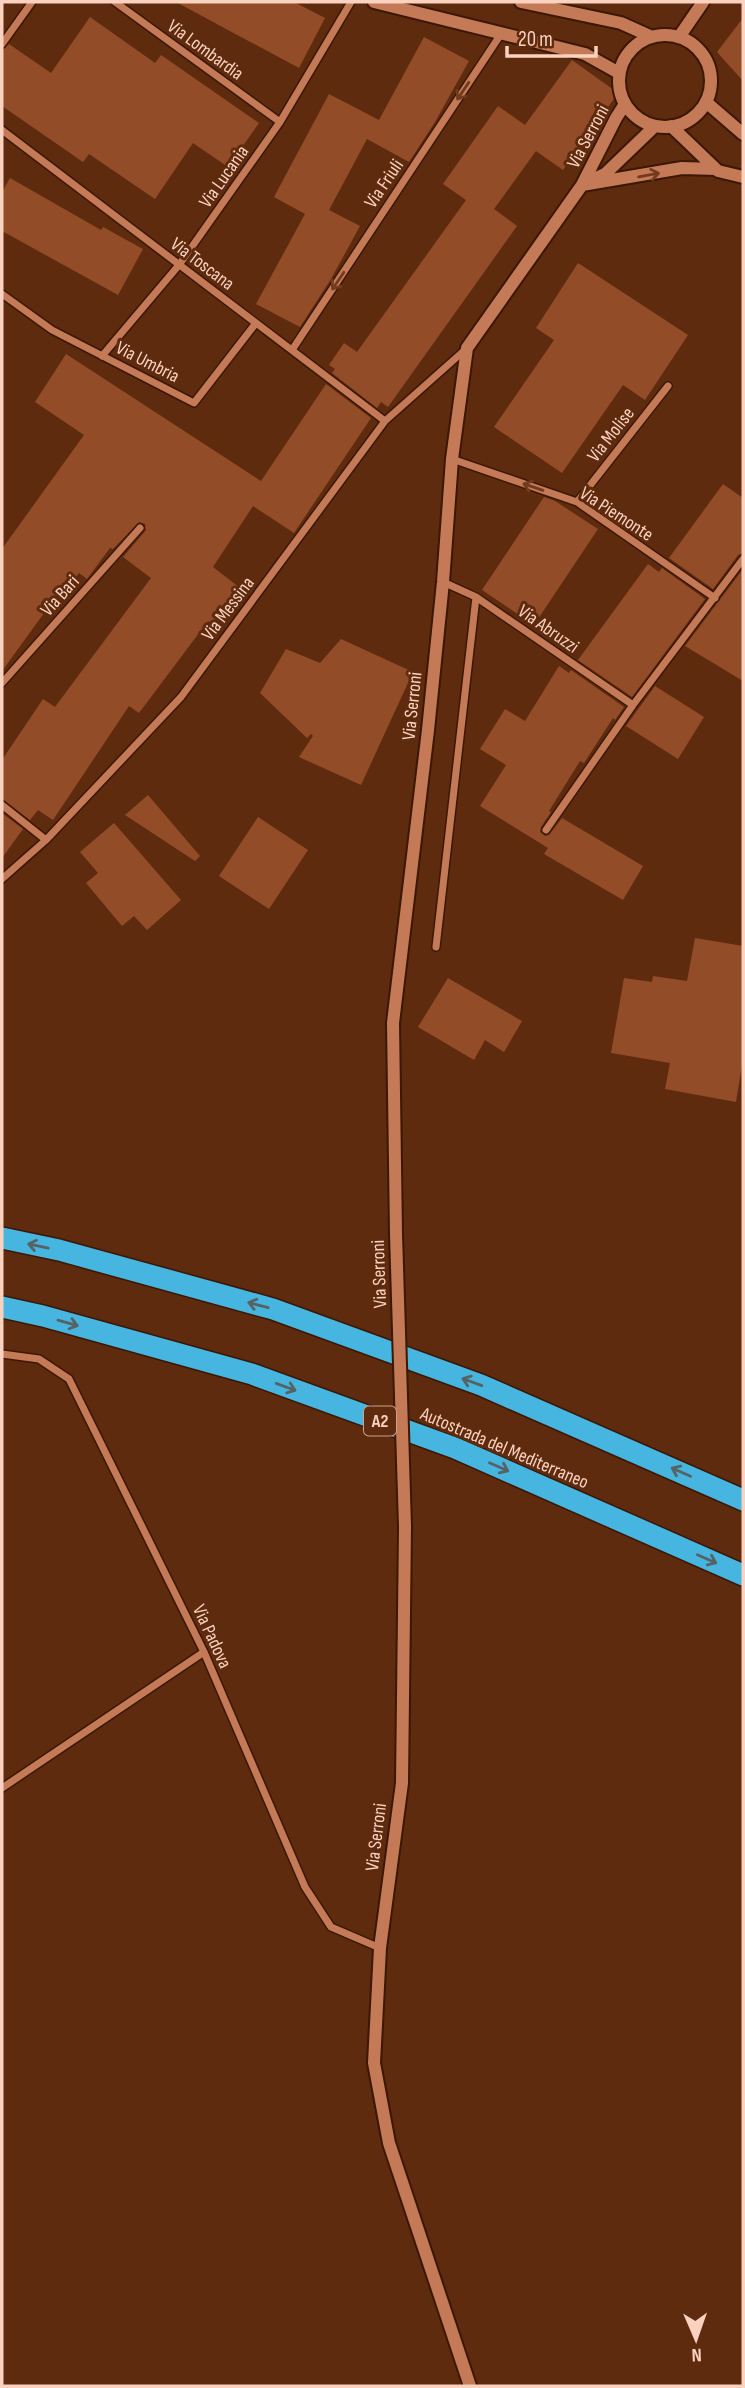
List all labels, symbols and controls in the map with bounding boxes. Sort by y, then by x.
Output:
scale bar [507,14,596,58]
street label: Via Lombardia [163,15,248,86]
text: 20 m [518,27,553,52]
one-way arrow [456,81,471,100]
street label: Via Serroni [562,101,615,172]
street label: Via Lucania [194,141,254,213]
street label: Via Friuli [360,155,409,213]
one-way arrow [637,167,660,181]
street label: Via Toscana [166,233,238,296]
one-way arrow [331,270,345,290]
street label: Via Umbria [112,337,183,388]
street label: Via Molise [583,403,640,467]
one-way arrow [522,480,544,492]
street label: Via Piemonte [575,482,657,547]
street label: Via Bari [36,571,84,621]
street label: Via Messina [197,573,260,645]
street label: Via Abruzzi [513,600,583,659]
street label: Via Serroni [397,671,428,741]
one-way arrow [27,1238,50,1252]
street label: Via Serroni [367,1239,392,1309]
one-way arrow [247,1298,270,1311]
one-way arrow [57,1318,79,1331]
one-way arrow [462,1374,484,1387]
one-way arrow [275,1382,297,1394]
street label: Autostrada del Mediterraneo [416,1402,592,1494]
road number: A2 [364,1406,396,1436]
one-way arrow [488,1461,509,1474]
one-way arrow [671,1465,692,1478]
one-way arrow [696,1553,718,1566]
street label: Via Padova [187,1601,236,1672]
street label: Via Serroni [361,1802,392,1873]
north arrow [661,2304,731,2374]
text: N [691,2343,702,2366]

